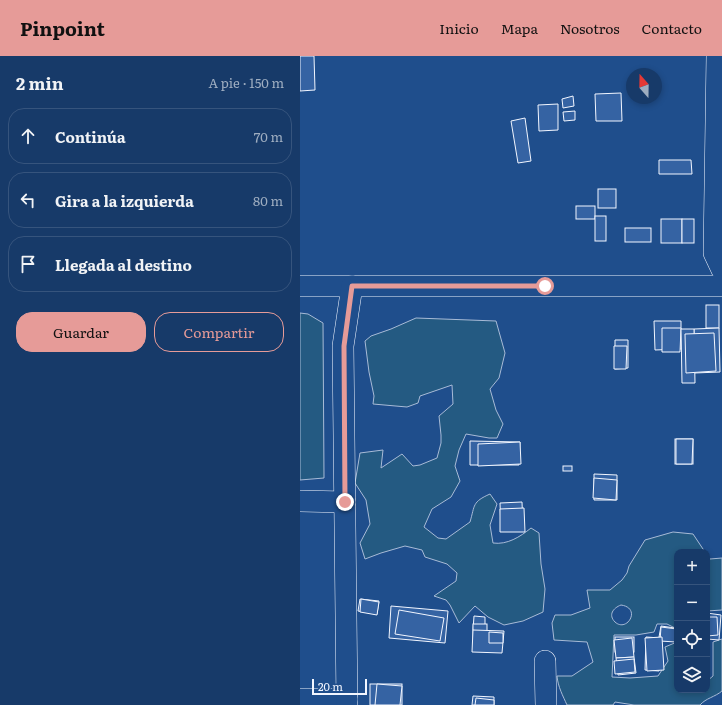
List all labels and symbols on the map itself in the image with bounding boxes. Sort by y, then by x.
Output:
north arrow [626,68,662,104]
route start [536,277,554,295]
route end [336,493,354,511]
scale bar [312,677,367,696]

